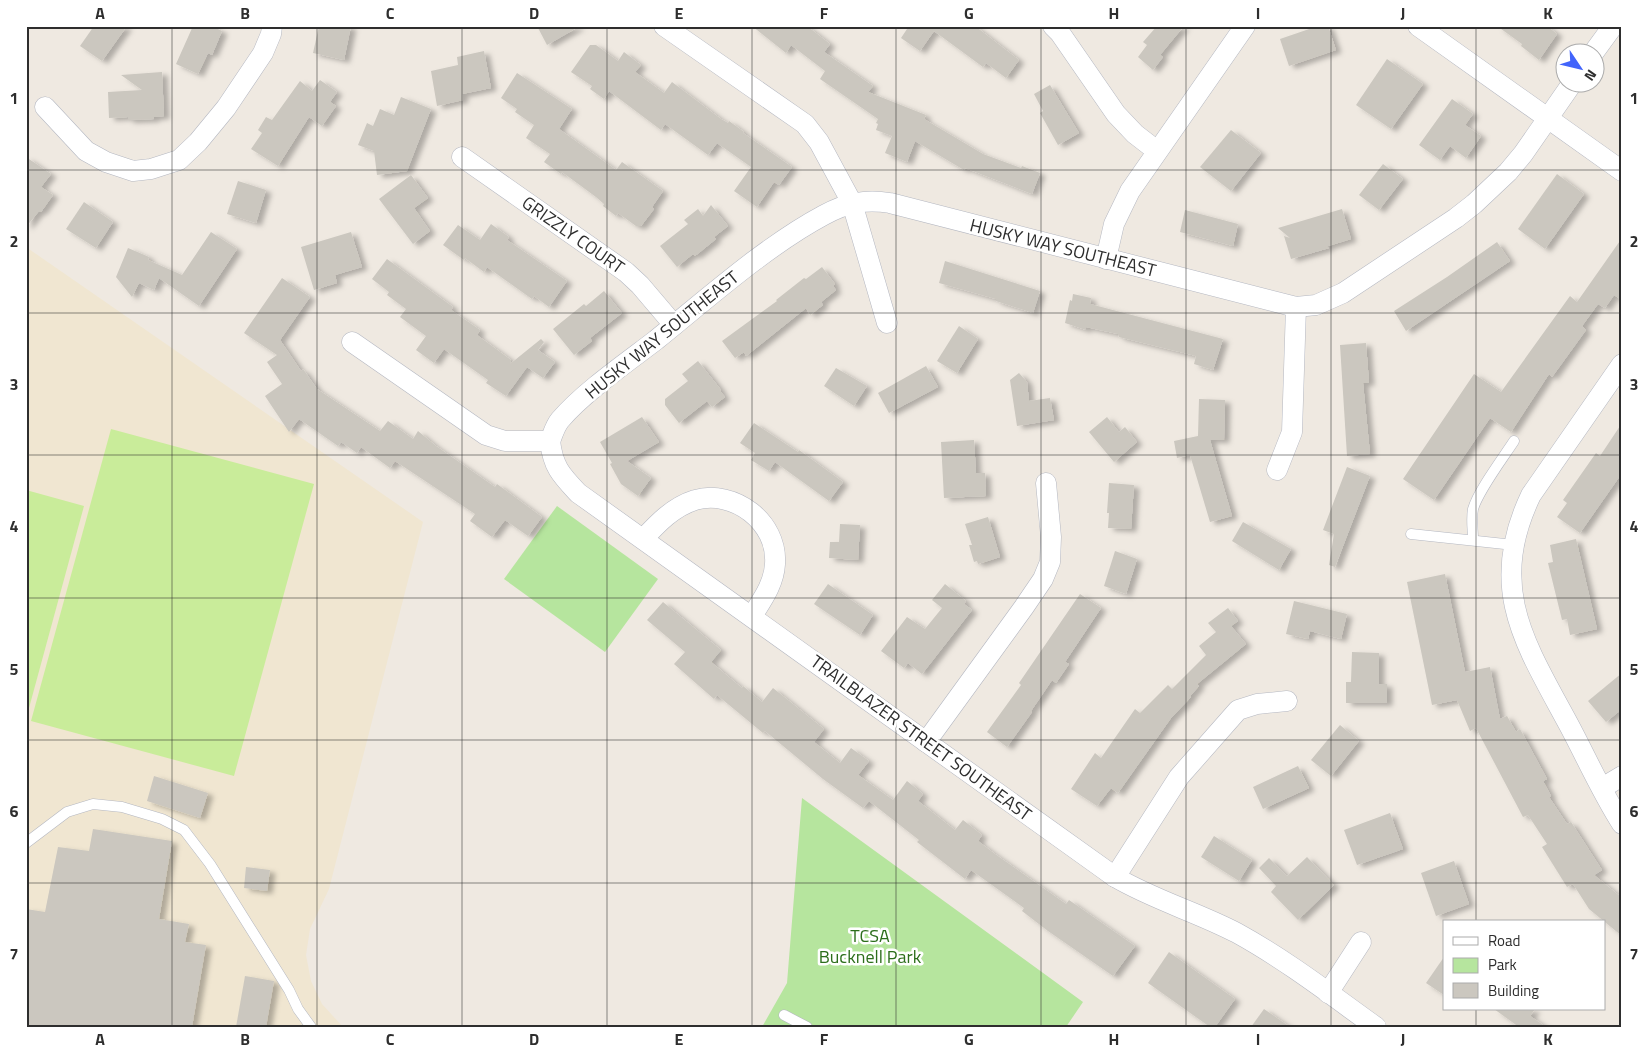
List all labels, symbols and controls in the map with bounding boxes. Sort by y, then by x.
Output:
text: A [95,1,105,25]
text: B [240,1,250,25]
text: C [386,1,395,25]
text: D [529,1,539,25]
text: E [675,1,684,25]
text: F [820,1,829,25]
text: G [964,1,974,25]
text: H [1109,1,1119,25]
text: I [1256,1,1260,25]
text: J [1401,1,1405,25]
text: K [1543,1,1553,25]
north arrow [1556,42,1606,92]
text: N [1580,66,1602,86]
text: 1 [10,86,18,110]
text: 1 [1630,86,1638,110]
street label: GRIZZLY COURT [516,189,631,280]
street label: HUSKY WAY SOUTHEAST [967,211,1160,284]
text: 2 [10,229,18,253]
text: 2 [1630,229,1638,253]
street label: HUSKY WAY SOUTHEAST [579,264,745,405]
text: 3 [10,372,18,396]
text: 3 [1630,372,1638,396]
text: 4 [10,514,19,538]
text: 4 [1630,514,1639,538]
street label: TRAILBLAZER STREET SOUTHEAST [805,648,1038,827]
text: 5 [10,657,19,681]
text: 5 [1630,657,1639,681]
text: 6 [10,799,19,823]
text: 6 [1630,799,1639,823]
legend [1443,920,1606,1010]
park label: TCSA Bucknell Park [819,922,922,970]
text: Road [1488,929,1520,952]
text: 7 [10,942,18,966]
text: 7 [1630,942,1638,966]
text: Park [1488,953,1517,976]
text: Building [1488,979,1539,1002]
text: A [95,1027,105,1051]
text: B [240,1027,250,1051]
text: C [386,1027,395,1051]
text: D [529,1027,539,1051]
text: E [675,1027,684,1051]
text: F [820,1027,829,1051]
text: G [964,1027,974,1051]
text: H [1109,1027,1119,1051]
text: I [1256,1027,1260,1051]
text: J [1401,1027,1405,1051]
text: K [1543,1027,1553,1051]

